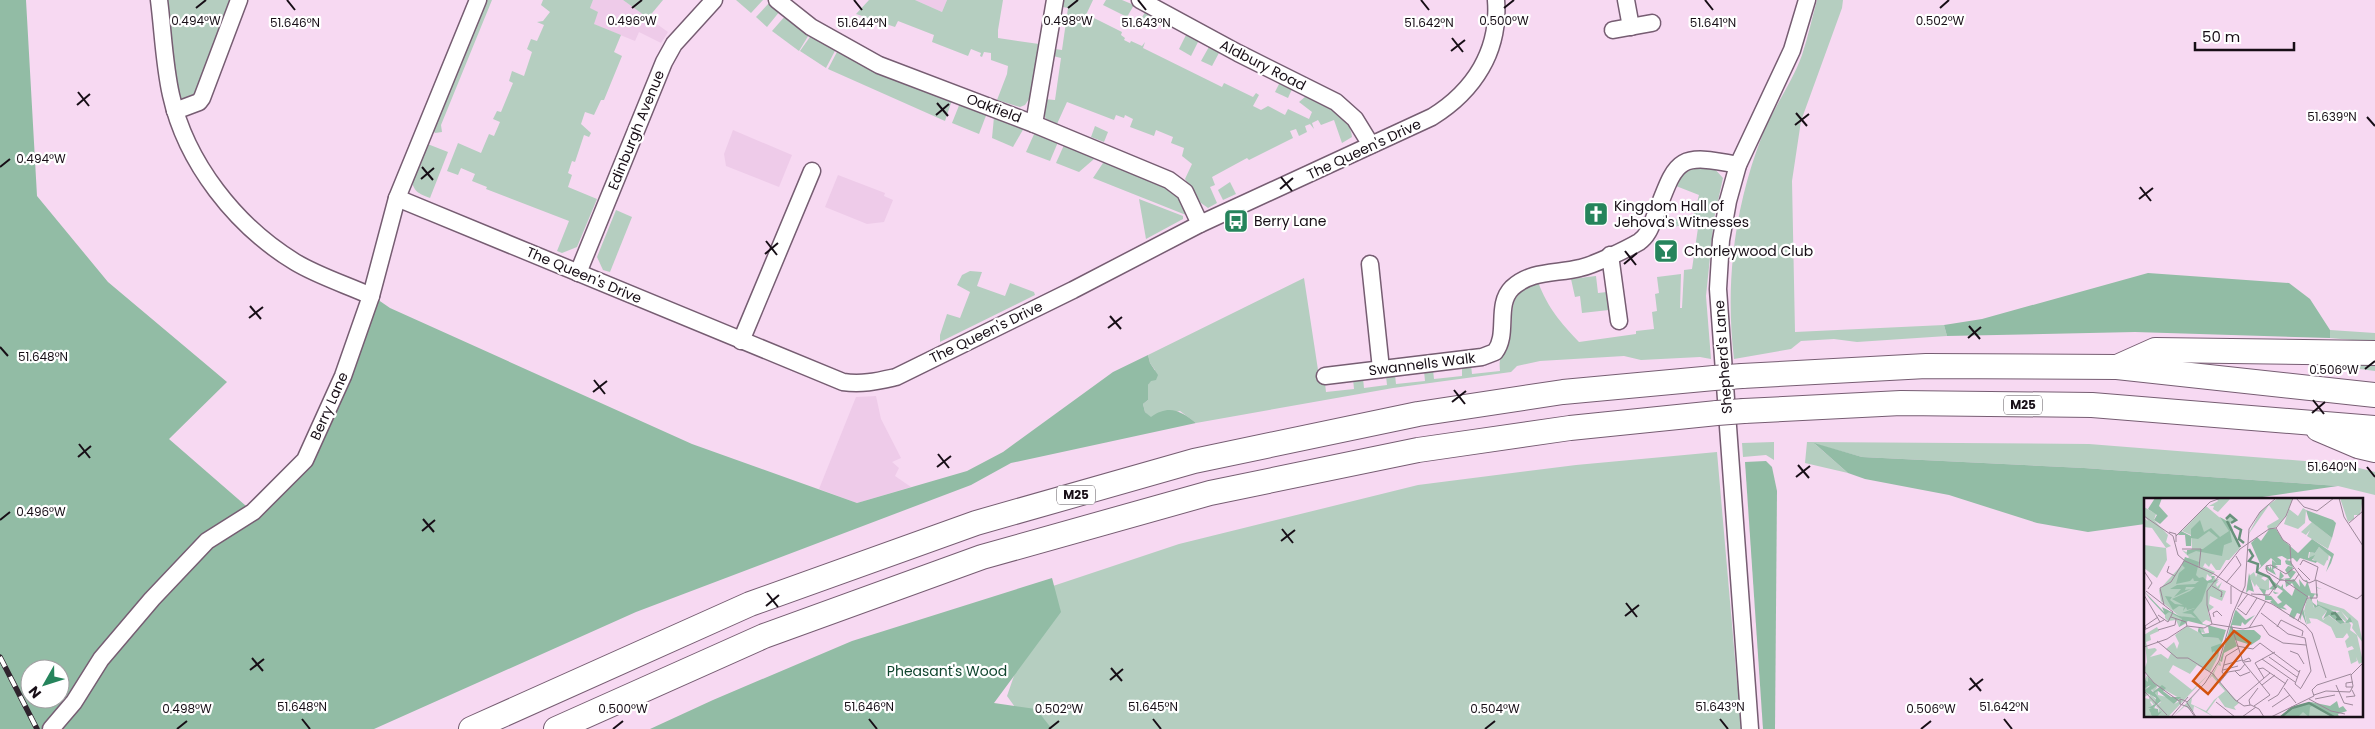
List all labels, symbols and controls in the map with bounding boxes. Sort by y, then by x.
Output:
text: 0.494°W [171,12,221,29]
text: 0.496°W [607,12,657,29]
text: 0.498°W [1043,12,1093,29]
text: 0.500°W [1479,12,1529,29]
text: 0.502°W [1916,12,1965,29]
text: 51.646°N [270,14,320,31]
text: 51.644°N [837,14,887,31]
text: 51.643°N [1121,14,1171,31]
text: 51.642°N [1404,14,1454,31]
text: 51.641°N [1690,14,1736,31]
scale bar [2195,20,2294,52]
text: 50 m [2202,26,2240,47]
street label: Aldbury Road [1217,35,1309,95]
street label: Edinburgh Avenue [603,67,669,193]
street label: Oakfield [964,88,1024,128]
text: 51.639°N [2307,108,2357,125]
street label: The Queen's Drive [1304,114,1425,184]
text: 0.494°W [16,150,66,167]
place label: Kingdom Hall of Jehova's Witnesses [1614,196,1749,232]
church icon: Kingdom Hall of Jehova's Witnesses [1583,201,1609,227]
bus stop icon: Berry Lane [1223,208,1249,234]
place label: Berry Lane [1254,211,1327,231]
bar icon: Chorleywood Club [1653,238,1679,264]
place label: Chorleywood Club [1684,241,1813,261]
street label: The Queen's Drive [523,242,645,308]
street label: The Queen's Drive [926,296,1046,368]
street label: Shepherd's Lane [1709,299,1737,415]
street label: Swannells Walk [1367,347,1477,380]
text: 51.648°N [18,348,68,365]
text: 0.506°W [2309,361,2359,378]
street label: Berry Lane [305,369,353,443]
road number: M25 [2004,396,2042,414]
text: 51.640°N [2307,458,2357,475]
road number: M25 [1057,486,1095,504]
inset map [2144,498,2362,716]
text: 0.496°W [16,503,66,520]
north arrow [20,659,70,709]
park label: Pheasant's Wood [887,661,1007,681]
text: N [24,682,46,703]
text: 51.648°N [277,698,327,715]
text: 51.646°N [844,698,894,715]
text: 51.645°N [1128,698,1178,715]
text: 51.643°N [1695,698,1745,715]
text: 51.642°N [1979,698,2029,715]
text: 0.498°W [162,700,212,717]
text: 0.500°W [598,700,648,717]
text: 0.502°W [1035,700,1084,717]
text: 0.504°W [1470,700,1520,717]
text: 0.506°W [1906,700,1956,717]

